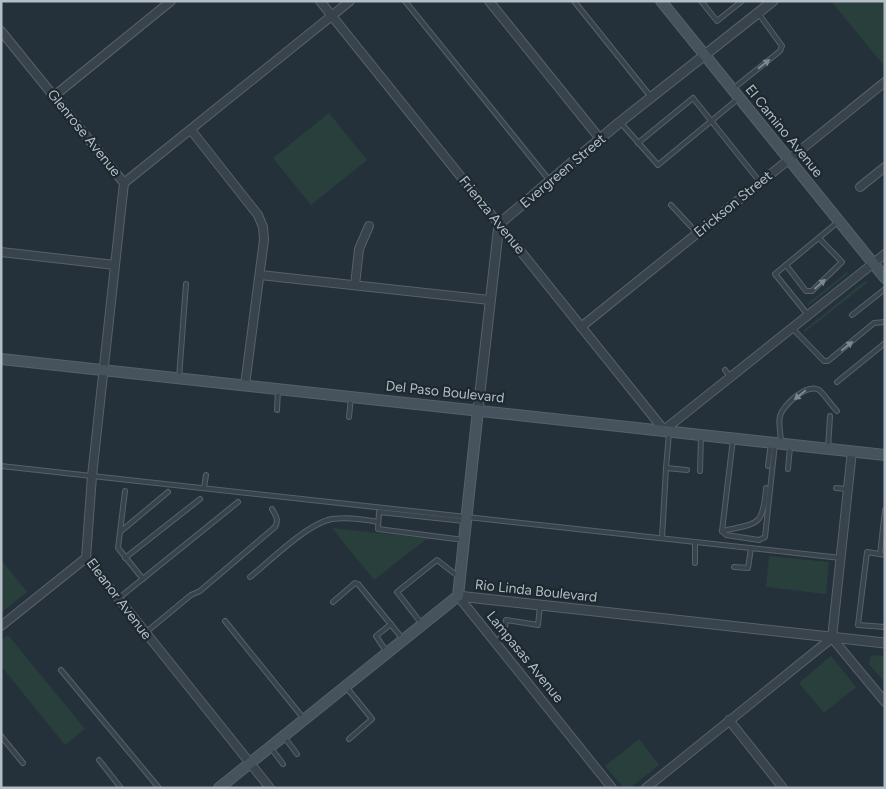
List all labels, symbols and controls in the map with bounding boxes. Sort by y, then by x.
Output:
one-way arrow [757,59,770,70]
street label: El Camino Avenue [742,81,827,181]
street label: Glenrose Avenue [44,86,124,180]
street label: Evergreen Street [517,130,609,212]
street label: Erickson Street [690,167,776,241]
street label: Frienza Avenue [455,172,529,258]
one-way arrow [813,278,826,289]
one-way arrow [840,340,853,351]
street label: Del Paso Boulevard [385,377,505,407]
one-way arrow [794,390,807,401]
street label: Eleanor Avenue [83,555,155,643]
street label: Rio Linda Boulevard [474,576,598,606]
street label: Lampasas Avenue [483,608,567,706]

